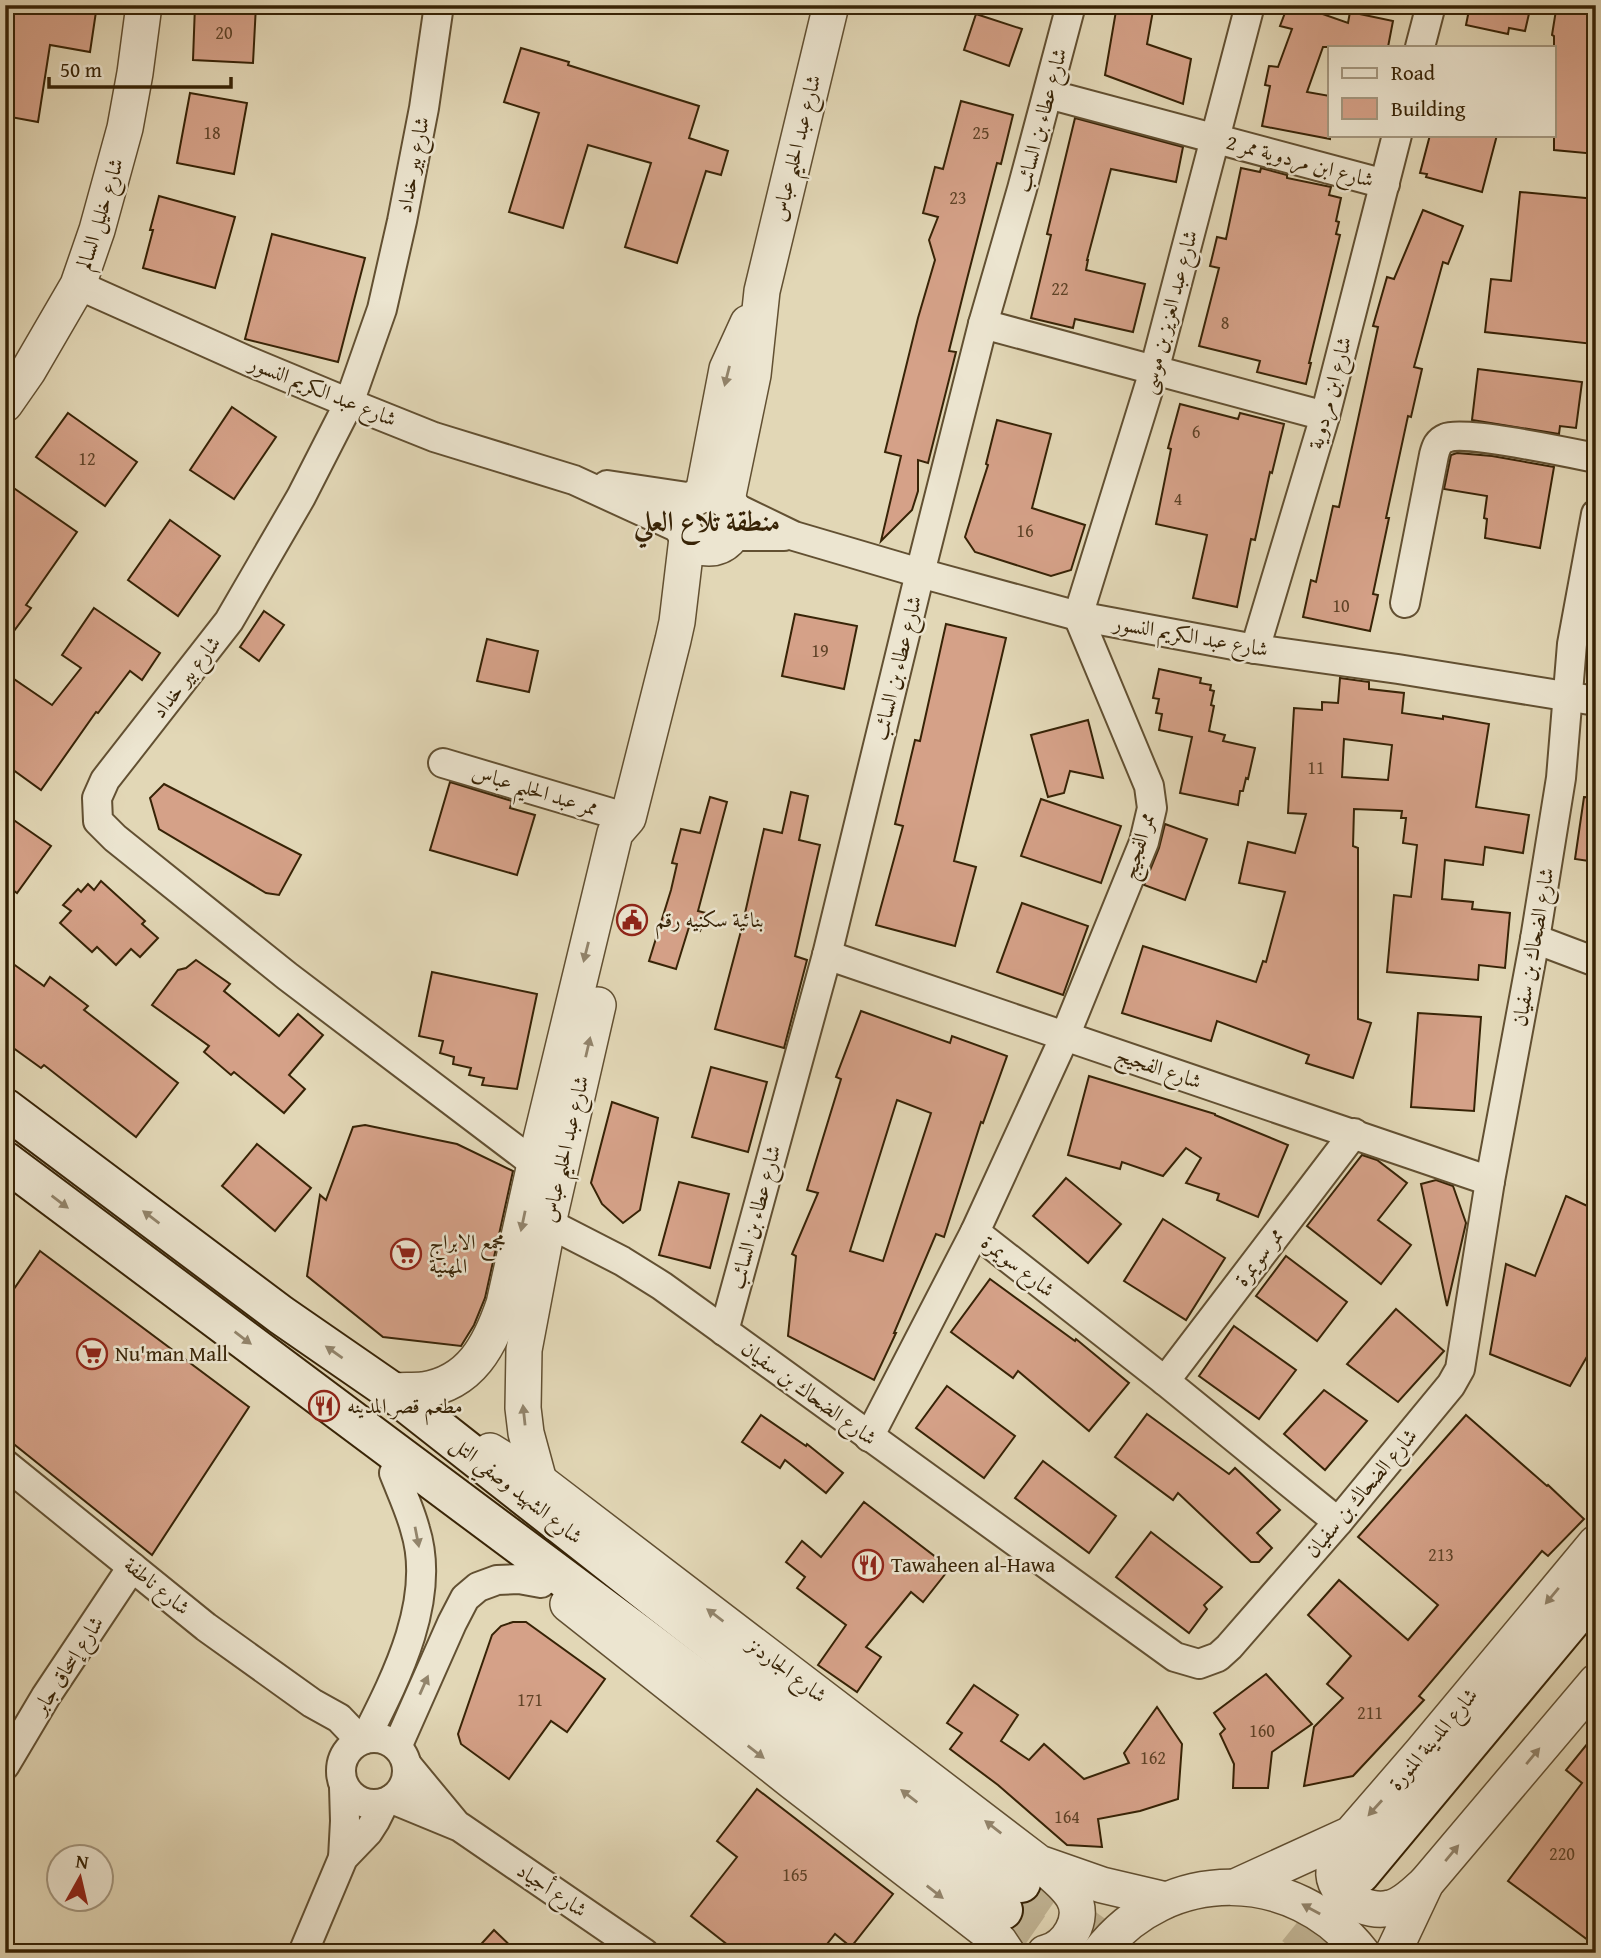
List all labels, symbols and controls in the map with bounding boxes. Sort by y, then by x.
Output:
house number: 20 [215,19,233,46]
street label: شارع عطاء بن السائب [1006,44,1078,196]
scale bar [49,46,231,90]
legend [1328,46,1556,136]
text: 50 m [60,54,102,85]
text: Road [1391,57,1436,88]
street label: شارع عبد الحليم عباس [762,71,835,226]
text: Building [1391,93,1466,124]
street label: شارع بير خداد [388,114,440,216]
house number: 18 [203,119,221,146]
house number: 25 [972,119,990,146]
street label: شارع ابن مردوية ممر 2 [1222,126,1377,198]
street label: شارع خليل السالم [68,154,134,274]
house number: 23 [949,184,967,211]
street label: شارع عبد العزيز بن موسى [1132,226,1208,398]
house number: 22 [1051,275,1069,302]
house number: 8 [1221,309,1229,336]
street label: شارع ابن مردوية [1300,333,1362,453]
street label: شارع عبد الكريم النسور [242,346,402,437]
one-way arrow [721,366,732,388]
house number: 6 [1192,418,1200,445]
house number: 12 [78,445,96,472]
house number: 4 [1174,485,1182,512]
district label: منطقة تلاع العلي [633,500,780,549]
house number: 16 [1016,517,1034,544]
street label: شارع عطاء بن السائب [864,592,932,744]
house number: 10 [1332,592,1350,619]
street label: شارع عبد الكريم النسور [1109,606,1271,667]
street label: شارع بير خداد [143,629,230,727]
house number: 19 [811,637,829,664]
house number: 11 [1307,754,1325,781]
street label: ممر عبد الحليم عباس [467,756,602,829]
street label: ممر الفجيج [1113,808,1166,884]
street label: شارع الضحاك بن سفيان [1503,865,1565,1029]
public building icon: بنائية سكنيه رقم [615,903,649,937]
place label: بنائية سكنيه رقم [655,904,764,940]
one-way arrow [580,941,591,963]
one-way arrow [583,1036,594,1058]
street label: شارع الفجيج [1111,1038,1206,1100]
street label: شارع عبد الحليم عباس [533,1072,602,1227]
street label: شارع عطاء بن السائب [720,1141,792,1293]
one-way arrow [51,1195,69,1209]
one-way arrow [142,1210,160,1224]
one-way arrow [517,1210,528,1232]
street label: ممر سويمرة [1226,1221,1291,1293]
place label: مجمع الابراج المهنية [429,1226,506,1281]
street label: شارع سويمرة [973,1227,1062,1307]
supermarket icon: مجمع الابراج المهنية [389,1237,423,1271]
one-way arrow [233,1330,251,1345]
street label: شارع الضحاك بن سفيان [733,1333,884,1455]
supermarket icon: Nu'man Mall [75,1337,109,1371]
place label: Nu'man Mall [115,1338,228,1369]
one-way arrow [325,1346,344,1359]
restaurant icon: مطعم قصر المدينه [307,1389,341,1423]
place label: مطعم قصر المدينه [347,1390,463,1426]
one-way arrow [518,1404,529,1426]
street label: شارع الضحاك بن سفيان [1297,1421,1427,1566]
street label: شارع الشهيد وصفي التل [442,1428,590,1555]
one-way arrow [411,1526,422,1548]
house number: 213 [1428,1541,1454,1568]
restaurant icon: Tawaheen al-Hawa [851,1548,885,1582]
street label: شارع ناطفة [115,1549,197,1624]
place label: Tawaheen al-Hawa [891,1549,1055,1580]
one-way arrow [1545,1587,1560,1604]
one-way arrow [706,1607,724,1622]
street label: شارع إسحاق جابر [23,1609,114,1723]
street label: شارع الجاردنز [737,1628,834,1712]
one-way arrow [419,1674,430,1695]
street label: شارع المدينة المنورة [1380,1681,1487,1799]
house number: 171 [517,1686,543,1713]
house number: 211 [1357,1699,1383,1726]
house number: 160 [1249,1717,1275,1744]
house number: 162 [1140,1744,1166,1771]
one-way arrow [746,1745,764,1760]
one-way arrow [1525,1748,1540,1765]
one-way arrow [900,1789,918,1804]
one-way arrow [1367,1799,1383,1817]
house number: 164 [1054,1803,1080,1830]
one-way arrow [984,1821,1002,1835]
house number: 220 [1549,1840,1575,1867]
north arrow [46,1842,116,1912]
one-way arrow [1444,1844,1459,1861]
text: N [74,1846,91,1876]
street label: شارع أجياد [509,1855,594,1927]
house number: 165 [782,1861,808,1888]
one-way arrow [926,1884,944,1899]
one-way arrow [1301,1903,1321,1915]

